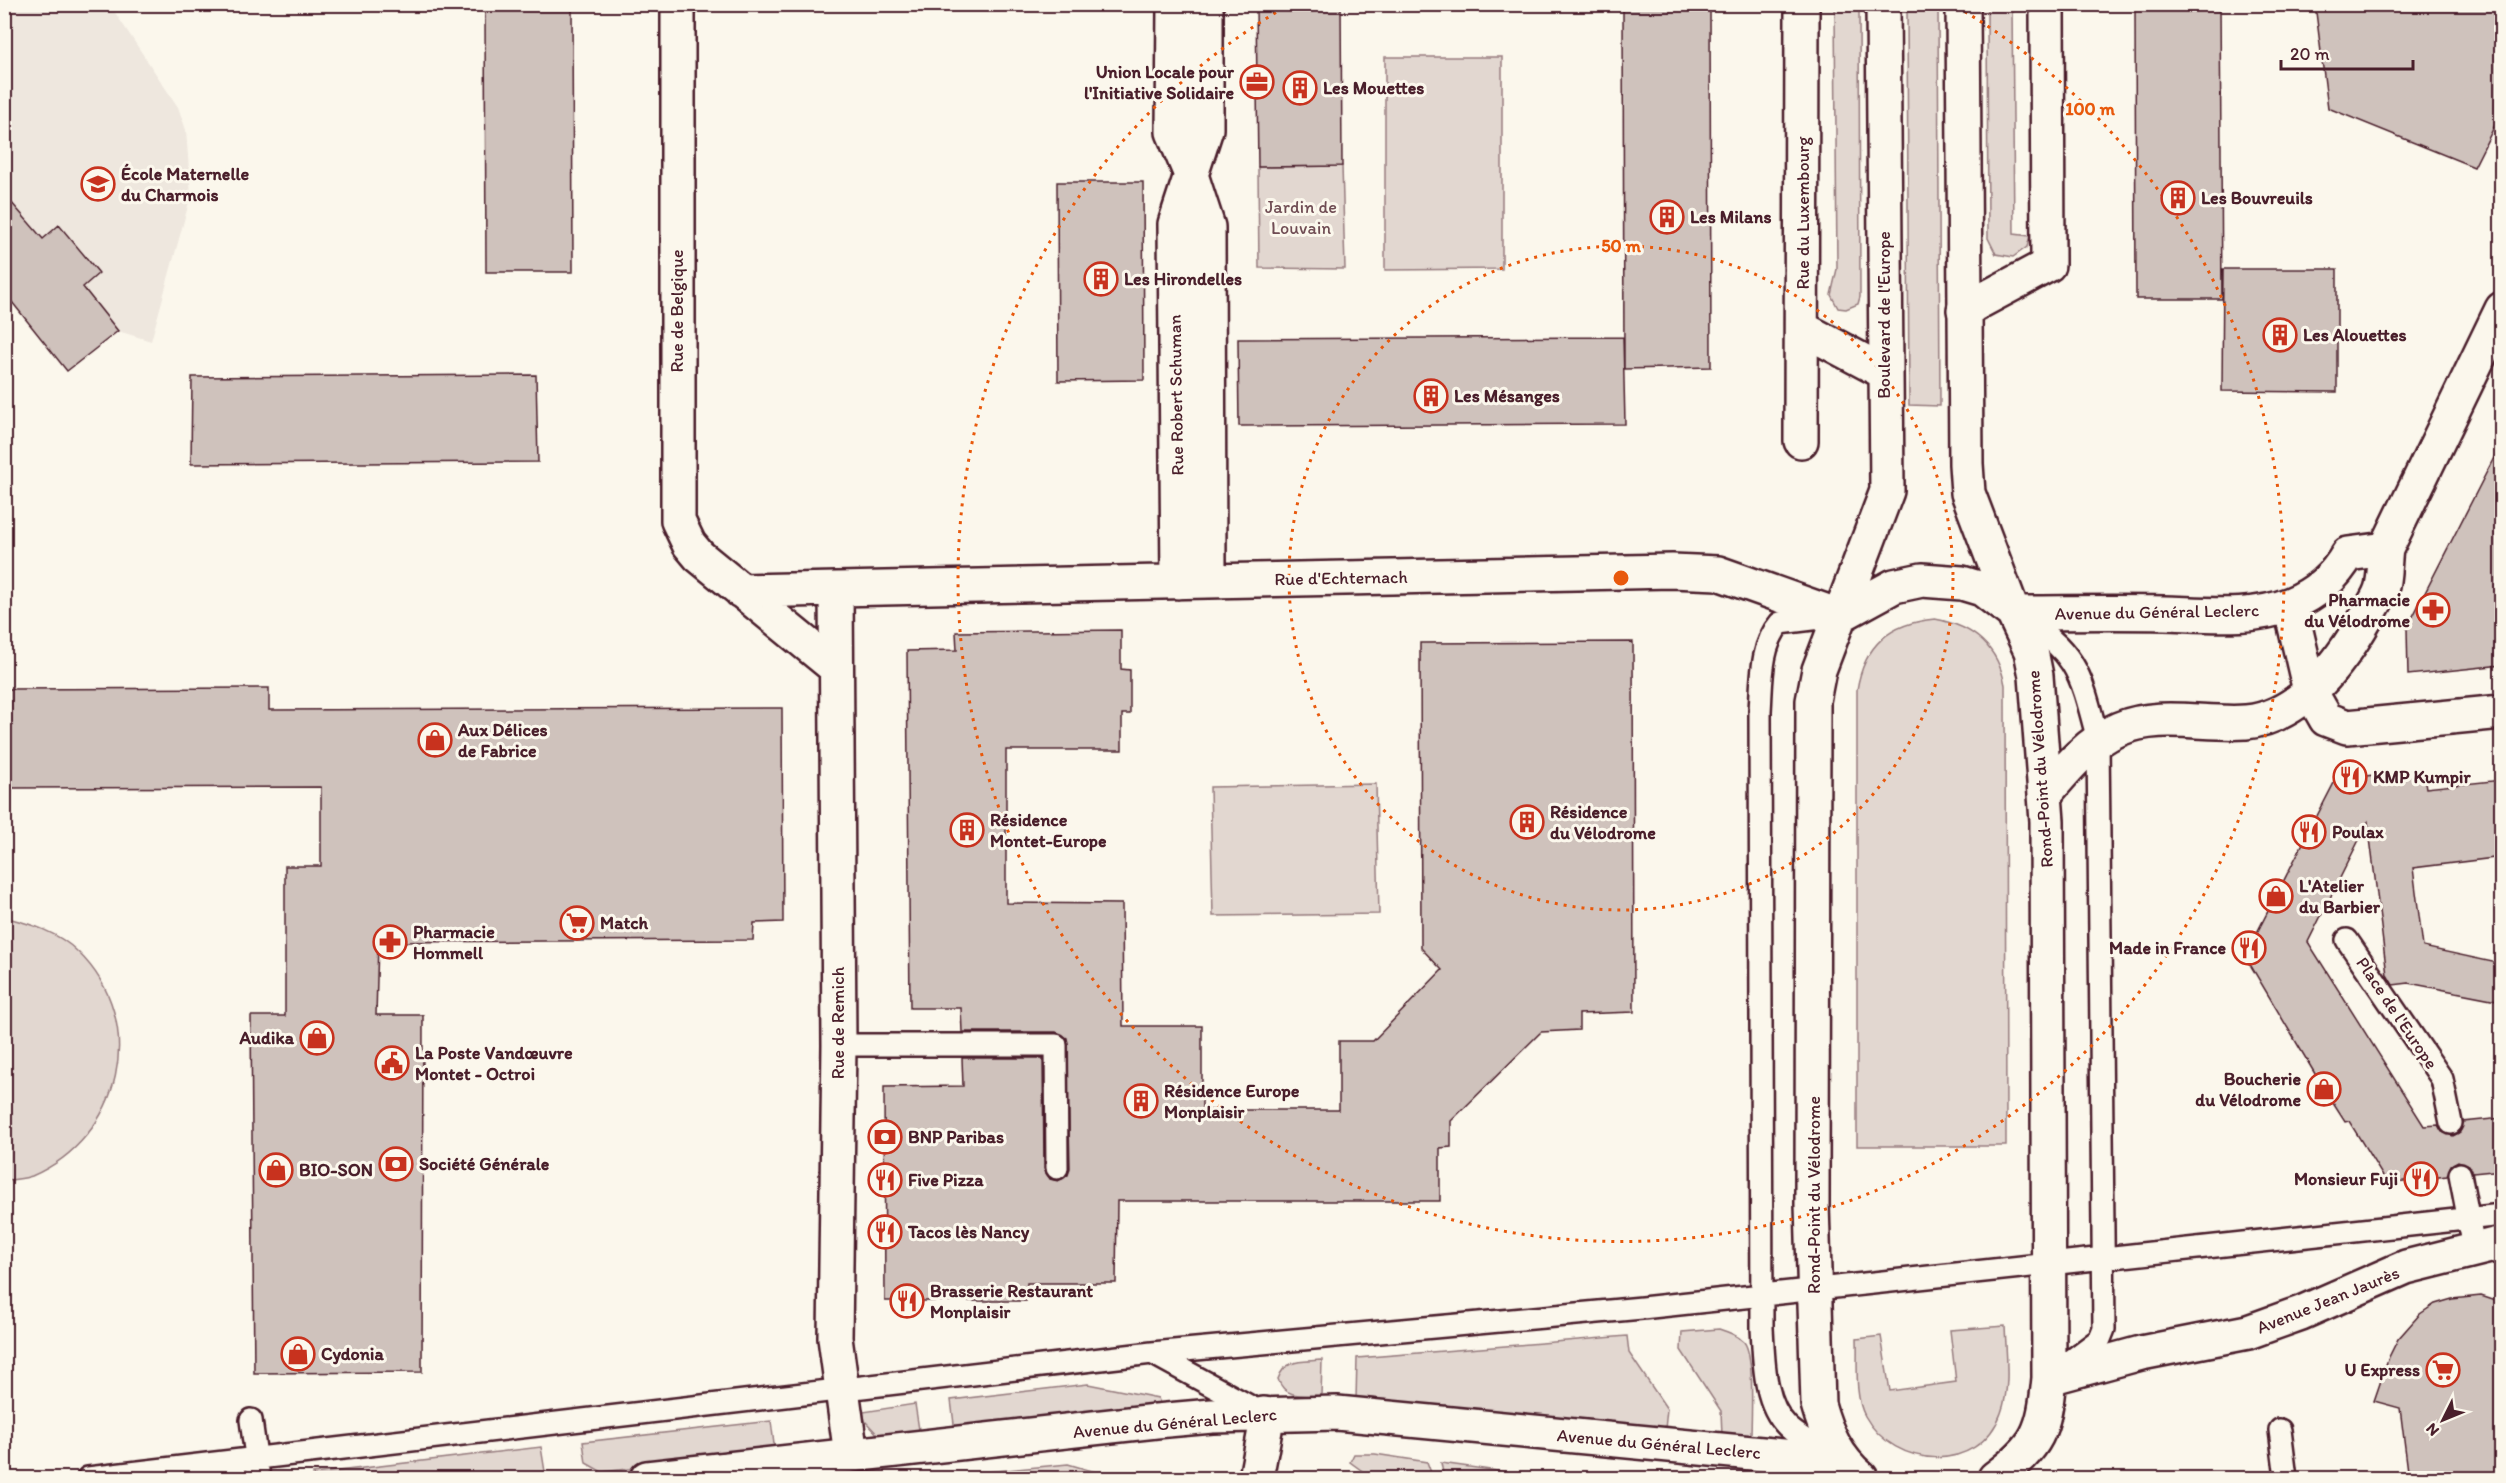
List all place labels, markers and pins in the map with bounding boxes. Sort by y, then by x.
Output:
place label: Union Locale pour l'Initiative Solidaire [1084,61,1235,104]
office icon: Union Locale pour l'Initiative Solidaire [1239,64,1275,100]
building icon: Les Mouettes [1282,70,1318,106]
place label: Les Mouettes [1323,77,1424,99]
place label: École Maternelle du Charmois [121,163,250,206]
school or university icon: École Maternelle du Charmois [80,166,116,202]
building icon: Les Bouvreuils [2160,180,2196,216]
place label: Les Bouvreuils [2201,187,2313,209]
building icon: Les Milans [1649,199,1685,235]
place label: Les Milans [1690,206,1772,228]
building icon: Les Hirondelles [1083,261,1119,297]
place label: Les Hirondelles [1124,268,1242,290]
building icon: Les Alouettes [2262,317,2298,353]
place label: Les Alouettes [2303,324,2407,346]
building icon: Les Mésanges [1413,378,1449,414]
place label: Les Mésanges [1454,385,1560,407]
centre of rings [1611,568,1631,588]
place label: Pharmacie du Vélodrome [2304,589,2410,632]
pharmacy icon: Pharmacie du Vélodrome [2415,592,2451,628]
place label: Aux Délices de Fabrice [457,719,548,762]
shop icon: Aux Délices de Fabrice [417,722,453,758]
restaurant icon: KMP Kumpir [2332,759,2368,795]
place label: KMP Kumpir [2373,766,2471,788]
place label: Résidence du Vélodrome [1550,801,1656,844]
building icon: Résidence du Vélodrome [1509,804,1545,840]
place label: Résidence Montet-Europe [990,809,1107,852]
building icon: Résidence Montet-Europe [949,812,985,848]
restaurant icon: Poulax [2291,814,2327,850]
place label: Poulax [2332,821,2384,843]
place label: L'Atelier du Barbier [2299,875,2381,918]
shop icon: L'Atelier du Barbier [2258,878,2294,914]
supermarket icon: Match [559,905,595,941]
place label: Match [600,912,648,934]
place label: Pharmacie Hommell [413,921,495,964]
pharmacy icon: Pharmacie Hommell [372,924,408,960]
restaurant icon: Made in France [2231,930,2267,966]
place label: Made in France [2109,937,2226,959]
shop icon: Audika [299,1020,335,1056]
place label: Audika [239,1027,295,1049]
place label: La Poste Vandœuvre Montet - Octroi [415,1042,573,1085]
public building icon: La Poste Vandœuvre Montet - Octroi [374,1045,410,1081]
place label: Boucherie du Vélodrome [2195,1068,2301,1111]
shop icon: Boucherie du Vélodrome [2306,1071,2342,1107]
place label: Résidence Europe Monplaisir [1164,1080,1300,1123]
building icon: Résidence Europe Monplaisir [1123,1083,1159,1119]
bank icon: BNP Paribas [867,1119,903,1155]
place label: BNP Paribas [908,1126,1004,1148]
bank icon: Société Générale [378,1146,414,1182]
shop icon: BIO-SON [258,1152,294,1188]
place label: Société Générale [419,1153,550,1175]
place label: BIO-SON [299,1159,373,1181]
restaurant icon: Monsieur Fuji [2403,1161,2439,1197]
restaurant icon: Five Pizza [867,1162,903,1198]
place label: Monsieur Fuji [2294,1168,2398,1190]
place label: Five Pizza [908,1169,984,1191]
restaurant icon: Tacos lès Nancy [867,1214,903,1250]
place label: Tacos lès Nancy [907,1221,1030,1243]
place label: Brasserie Restaurant Monplaisir [930,1280,1093,1323]
restaurant icon: Brasserie Restaurant Monplaisir [889,1283,925,1319]
shop icon: Cydonia [280,1336,316,1372]
place label: Cydonia [321,1343,384,1365]
supermarket icon: U Express [2425,1352,2461,1388]
place label: U Express [2344,1359,2420,1381]

